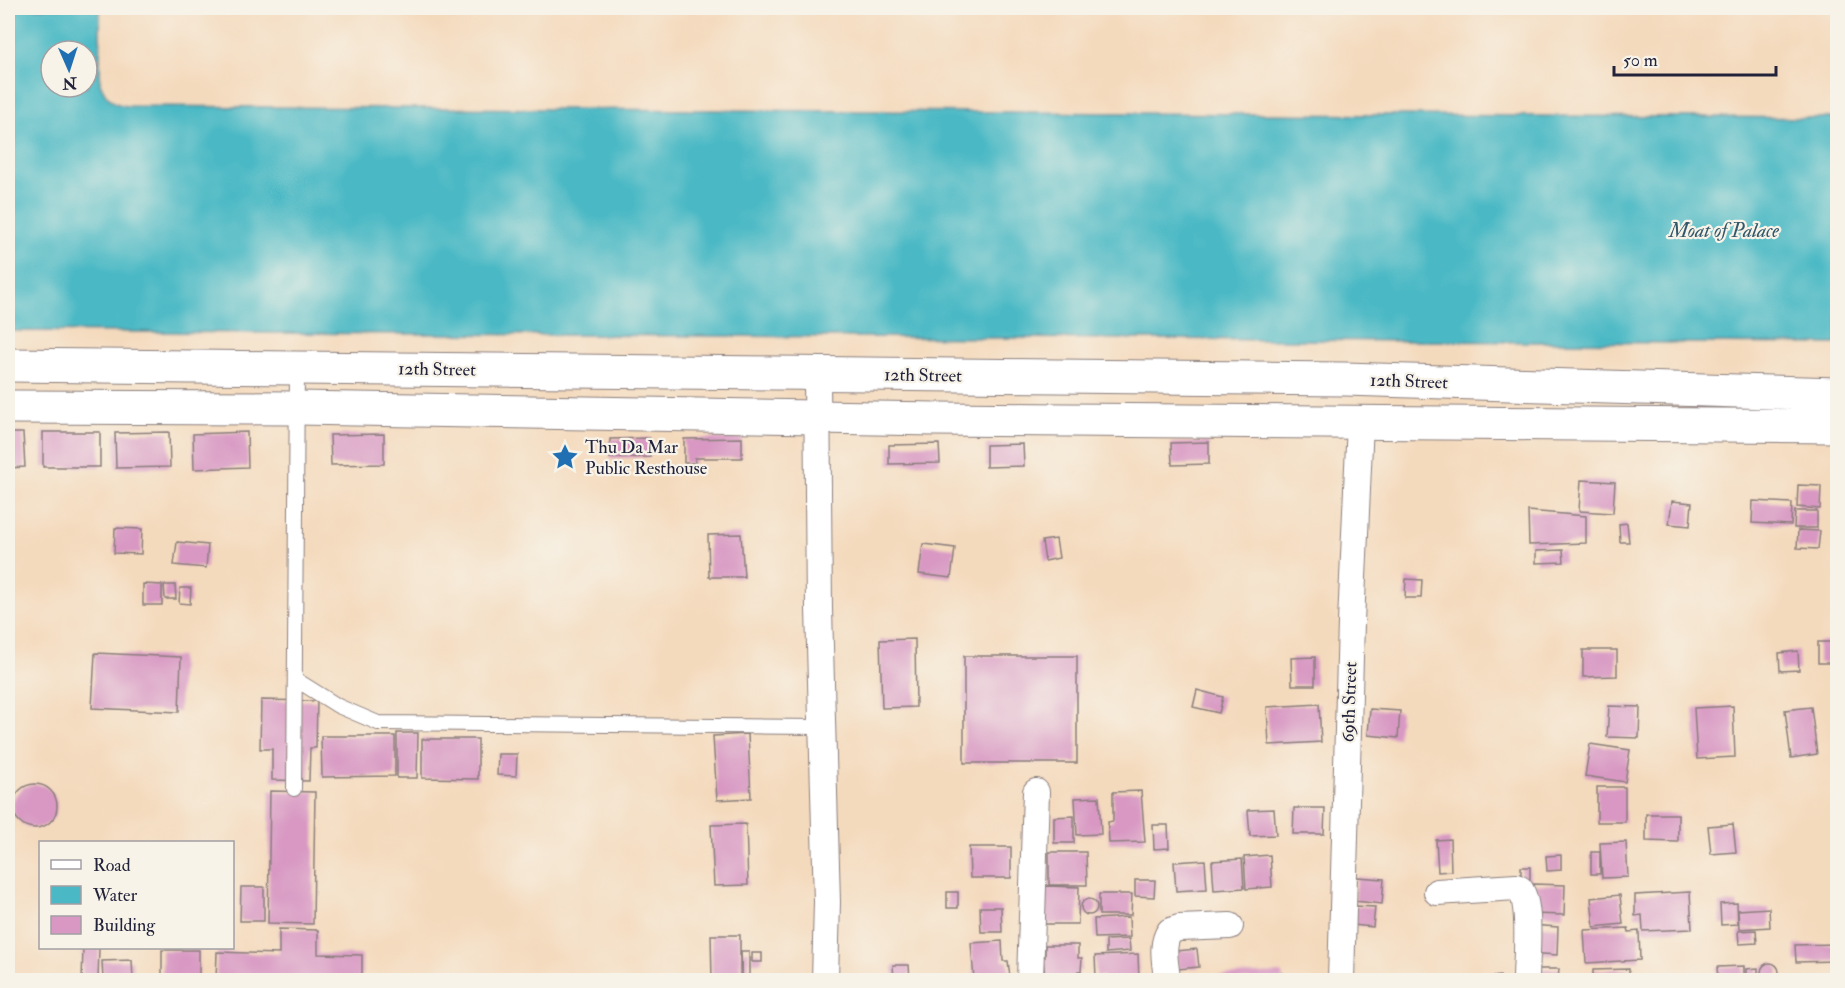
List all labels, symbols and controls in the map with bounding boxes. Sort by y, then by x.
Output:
north arrow [39,39,99,99]
scale bar [1614,39,1776,77]
text: 50 m [1623,49,1658,72]
text: N [61,73,78,93]
water label: Moat of Palace [1668,218,1779,243]
street label: 12th Street [398,357,476,382]
street label: 12th Street [884,363,962,388]
street label: 12th Street [1370,369,1449,394]
place label: Thu Da Mar Public Resthouse [585,436,708,480]
place icon: Thu Da Mar Public Resthouse [550,442,580,472]
street label: 69th Street [1337,661,1362,743]
legend [39,841,234,949]
text: Road [93,854,131,877]
text: Water [92,884,137,907]
text: Building [93,914,156,937]

